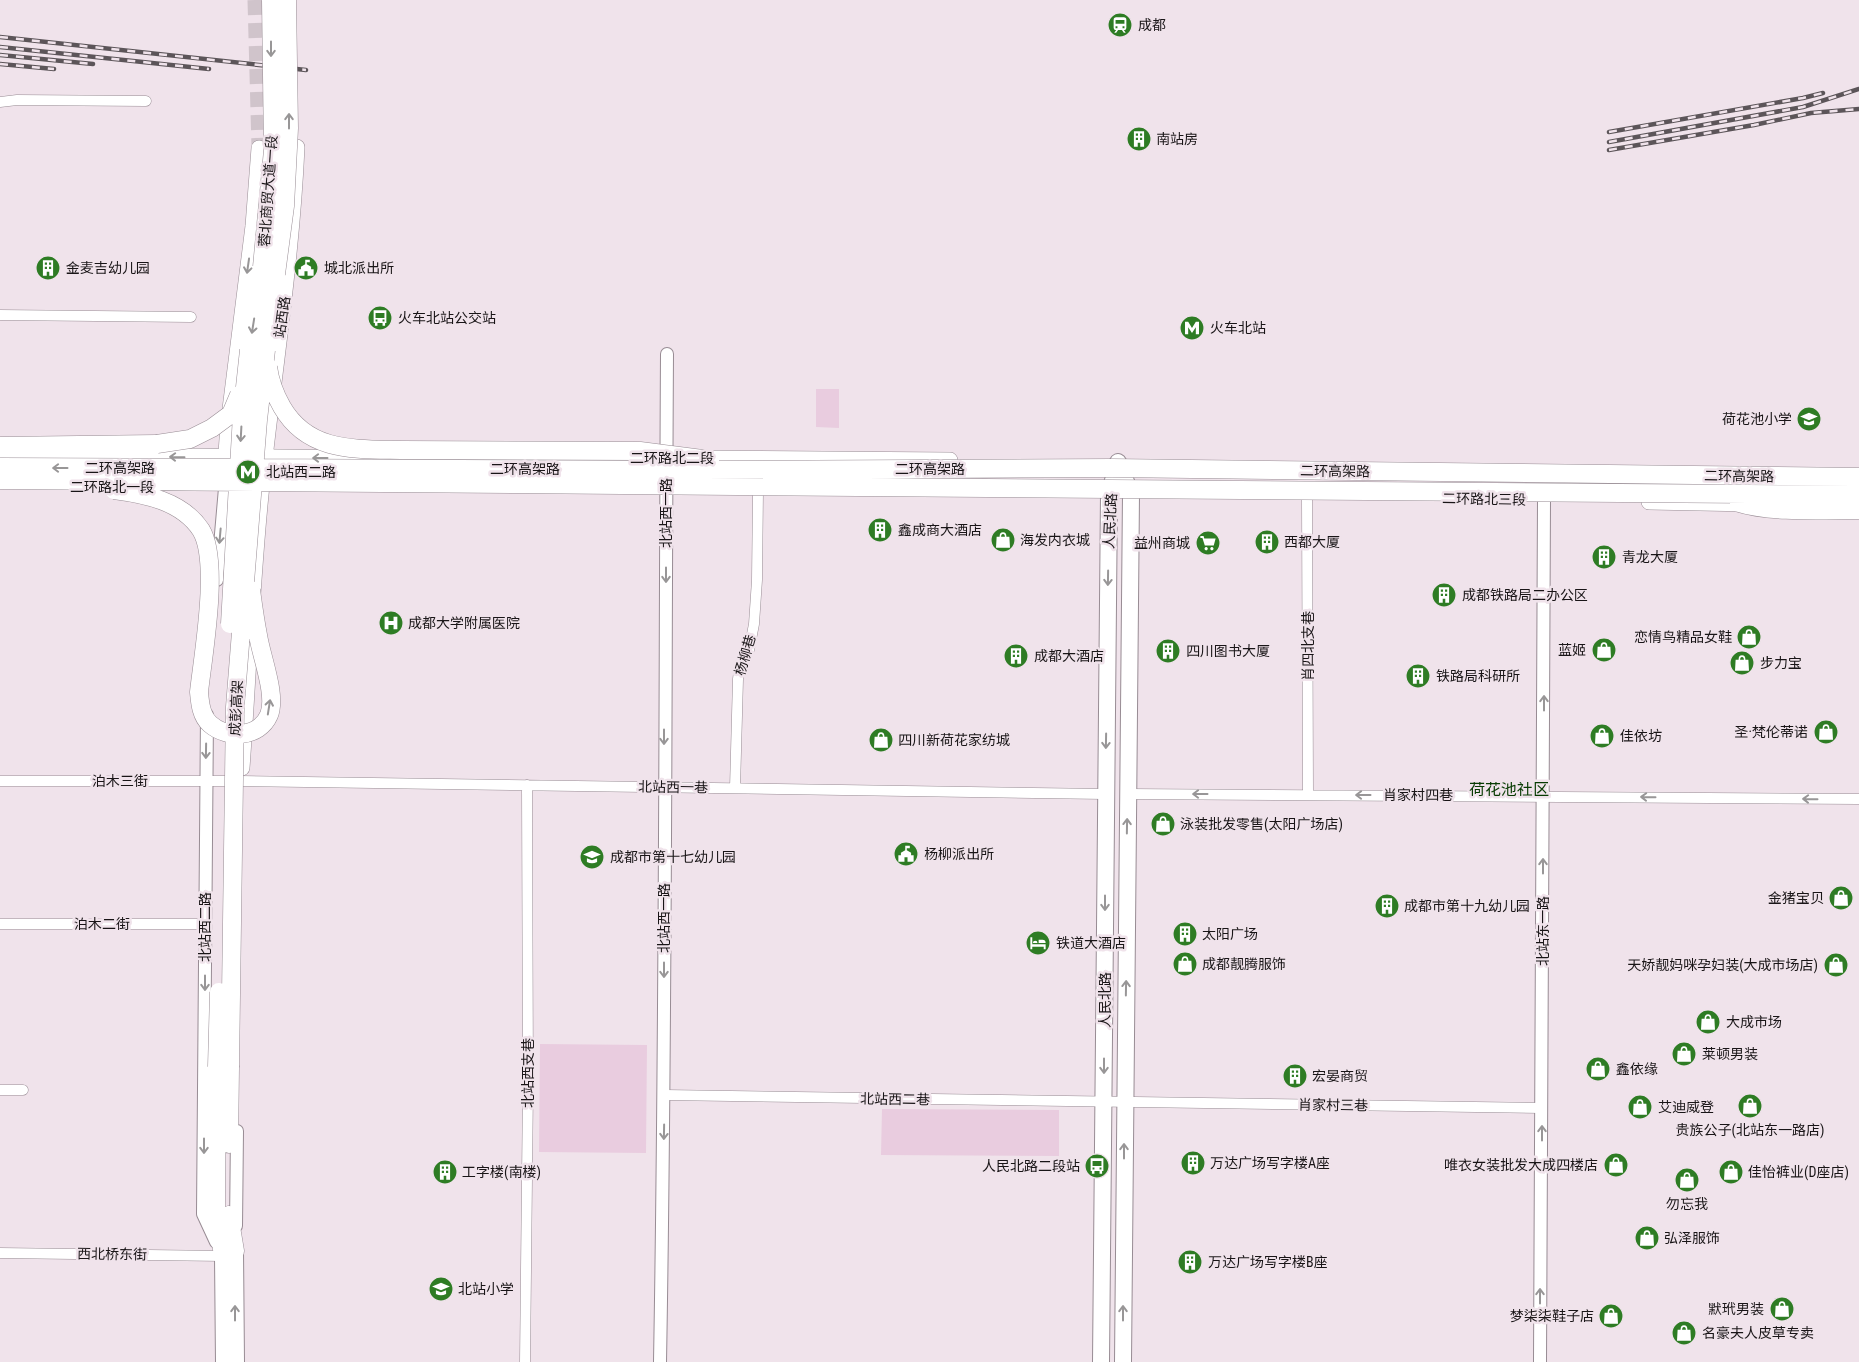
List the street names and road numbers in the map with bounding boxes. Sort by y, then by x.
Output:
street label: 蓉北商贸大道一段 [256,135,280,247]
street label: 站西路 [271,295,293,339]
street label: 二环路北二段 [630,450,714,466]
street label: 二环高架路 [85,460,155,476]
street label: 二环高架路 [490,461,560,477]
street label: 二环高架路 [895,461,965,477]
street label: 二环高架路 [1300,462,1370,480]
street label: 二环高架路 [1704,467,1774,485]
street label: 北站西一路 [658,478,674,548]
street label: 二环路北一段 [70,479,154,495]
street label: 二环路北三段 [1442,490,1526,508]
street label: 人民北路 [1101,493,1119,549]
street label: 肖四北支巷 [1300,611,1316,681]
street label: 杨柳巷 [732,633,758,677]
street label: 成彭高架 [227,680,245,736]
street label: 泊木三街 [92,773,148,789]
street label: 北站西一巷 [638,778,708,796]
street label: 肖家村四巷 [1383,787,1453,803]
street label: 北站西一路 [656,883,672,953]
street label: 北站西二路 [197,892,213,962]
street label: 北站东一路 [1535,896,1551,966]
street label: 泊木二街 [74,916,130,932]
street label: 人民北路 [1097,972,1113,1028]
street label: 北站西支巷 [520,1038,536,1108]
street label: 北站西二巷 [860,1090,930,1108]
street label: 肖家村三巷 [1298,1096,1368,1114]
street label: 西北桥东街 [77,1245,147,1263]

